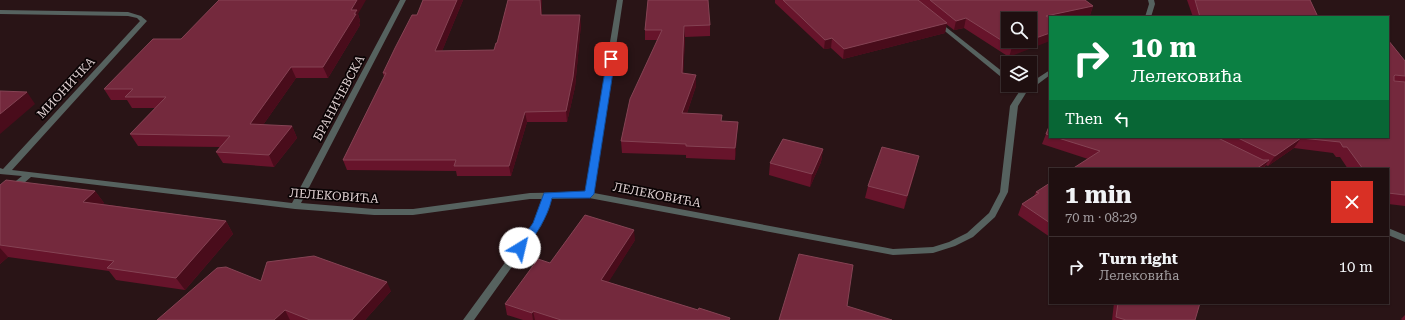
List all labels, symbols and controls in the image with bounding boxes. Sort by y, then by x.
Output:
map controls [1001,12,1037,92]
button: search [1001,12,1037,48]
text: 10 m [1131,31,1196,64]
icon: right [1065,32,1117,84]
pin [594,42,628,76]
icon: arrive [600,48,622,70]
street label: БРАНИЧЕВСКА [311,52,368,143]
street label: МИОНИЧКА [34,54,98,121]
button: layers [1001,56,1037,92]
text: Лелековића [1131,65,1242,86]
icon: left [1111,108,1133,130]
text: Then [1065,110,1103,128]
street label: ЛЕЛЕКОВИЋА [612,180,703,211]
text: 1 min [1065,181,1132,209]
button: close [1331,181,1373,223]
street label: ЛЕЛЕКОВИЋА [289,186,380,206]
text: 70 m · 08:29 [1065,210,1137,225]
position arrow [499,227,541,269]
text: Turn right [1099,250,1178,268]
icon: right [1065,256,1087,278]
text: 10 m [1339,258,1373,276]
text: Лелековића [1099,268,1179,283]

